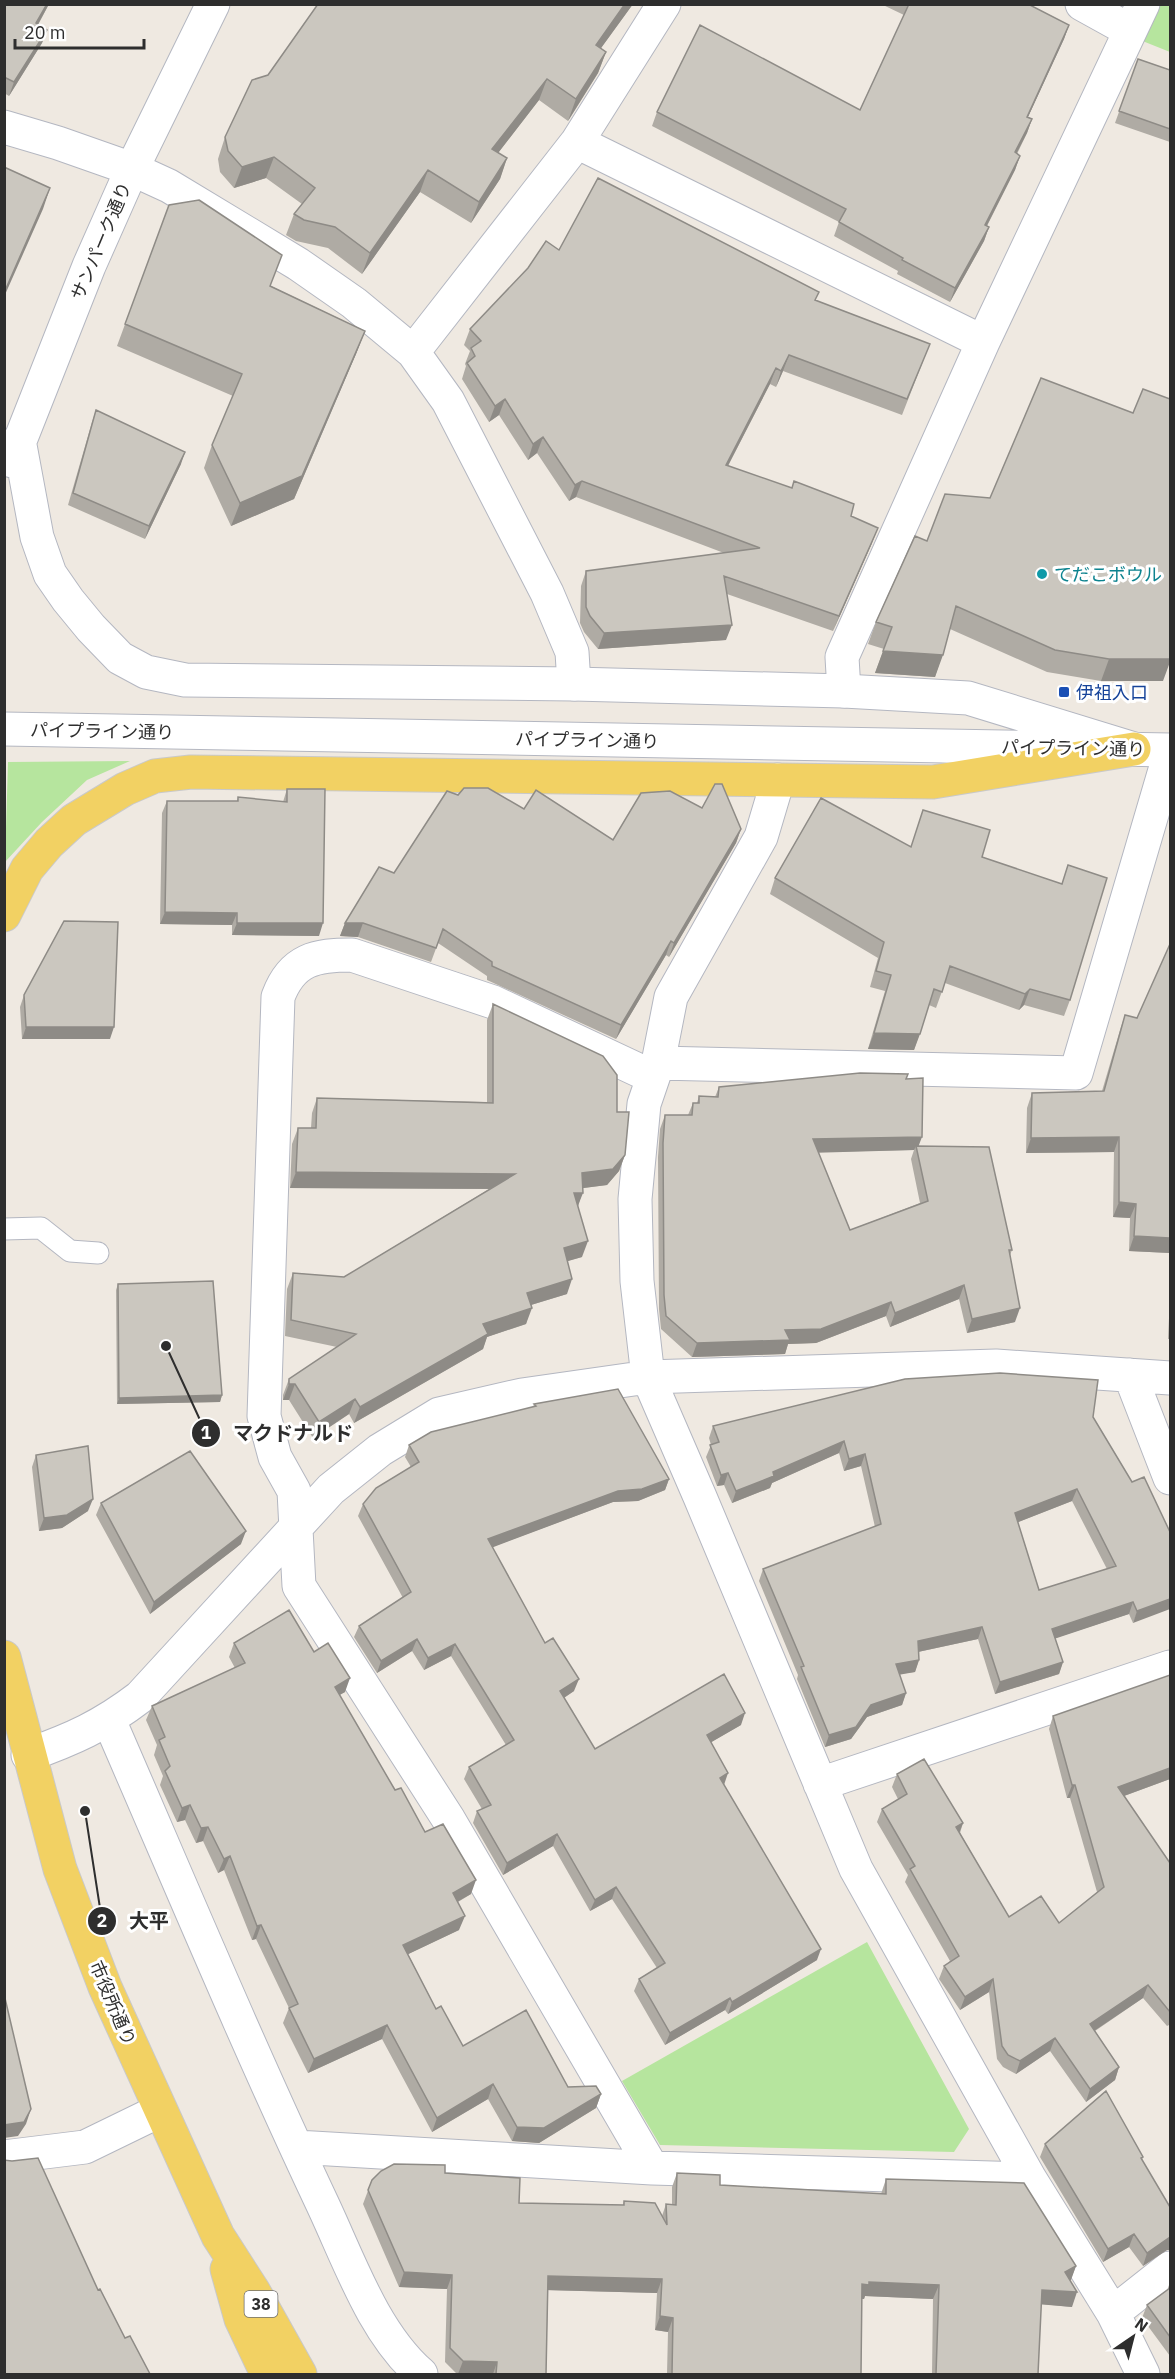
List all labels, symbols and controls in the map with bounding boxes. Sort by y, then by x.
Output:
scale bar [15,12,144,50]
text: 20 m [24,21,66,44]
street label: サンパーク通り [66,179,136,303]
place label: てだこボウル [1054,563,1162,586]
marker: てだこボウル [1035,567,1049,581]
place label: 伊祖入口 [1076,681,1148,704]
marker: 伊祖入口 [1057,685,1071,699]
street label: パイプライン通り [30,718,174,744]
street label: パイプライン通り [515,727,659,753]
street label: パイプライン通り [1001,735,1145,761]
callout: マクドナルド [191,1414,365,1452]
text: マクドナルド [233,1419,353,1446]
text: 1 [201,1421,212,1444]
callout: 大平 [87,1902,181,1940]
text: 大平 [129,1907,169,1934]
text: 2 [97,1909,107,1932]
street label: 市役所通り [85,1957,141,2049]
road number: 38 [244,2291,278,2317]
north arrow [1103,2307,1163,2367]
text: N [1131,2313,1152,2336]

